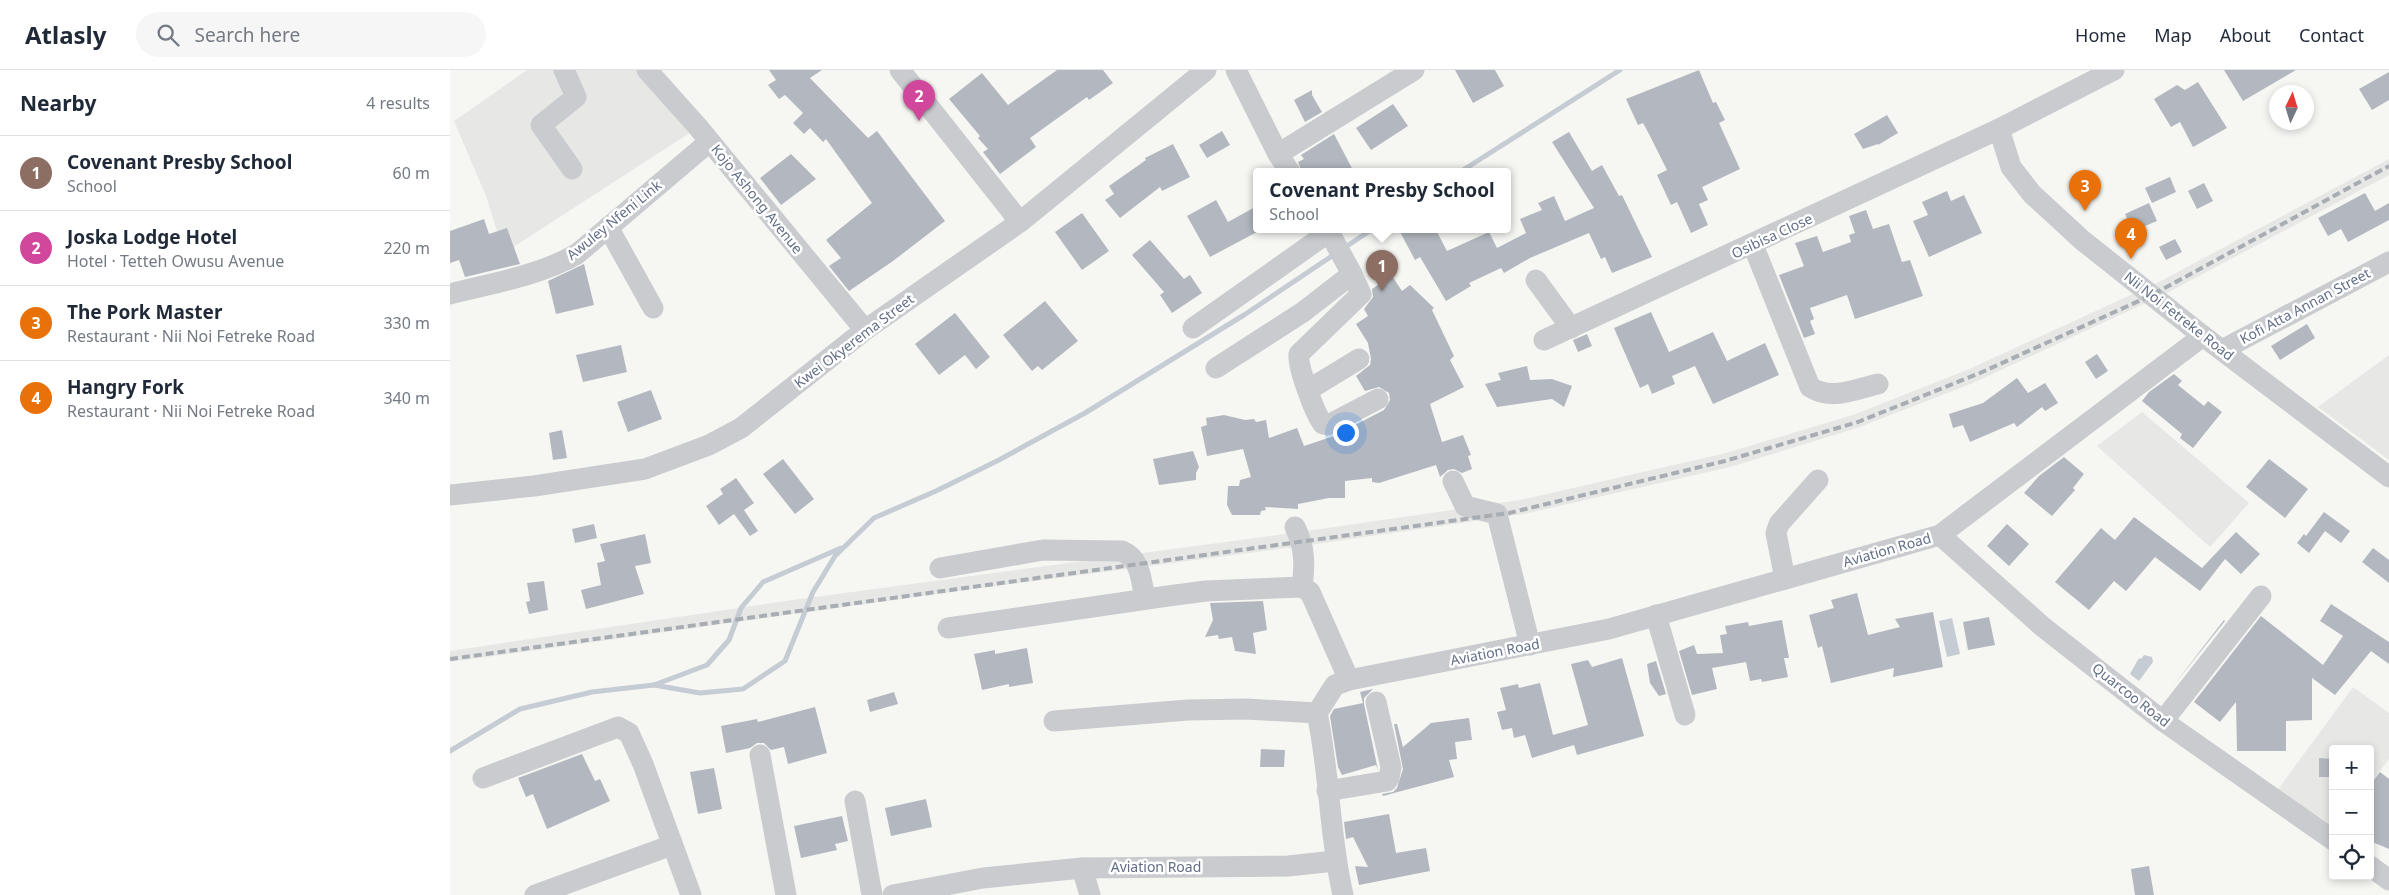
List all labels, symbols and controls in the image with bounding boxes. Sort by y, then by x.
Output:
search box [136,12,486,57]
text: Atlasly [25,18,106,51]
icon: search [154,21,182,49]
text: Search here [194,22,300,48]
text: Home [2075,23,2126,47]
text: Map [2154,23,2192,47]
text: About [2220,23,2271,47]
text: Contact [2299,23,2364,47]
pin: 2 [903,80,935,121]
north arrow [2269,85,2314,130]
text: Nearby [20,89,96,117]
text: 4 results [366,92,430,114]
street label: Kojo Ashong Avenue [707,140,808,257]
text: Covenant Presby School [67,149,292,175]
text: 1 [31,162,41,184]
text: 60 m [393,162,430,184]
popup [1253,168,1511,233]
pin: 3 [2069,170,2101,211]
text: School [67,175,117,197]
street label: Awuley Nfeni Link [562,175,666,264]
text: Covenant Presby School [1269,177,1495,203]
text: School [1269,203,1319,225]
street label: Osibisa Close [1728,208,1815,263]
pin: 4 [2115,218,2147,259]
text: Joska Lodge Hotel [67,224,237,250]
text: 2 [31,237,41,259]
text: 220 m [383,237,430,259]
text: Hotel · Tetteh Owusu Avenue [67,250,284,272]
pin: 1 [1366,250,1398,291]
street label: Kofi Atta Annan Street [2236,263,2373,348]
street label: Nii Noi Fetreke Road [2121,267,2238,364]
street label: Kwei Okyerema Street [790,289,917,392]
text: The Pork Master [67,299,222,325]
text: 3 [31,312,41,334]
text: 330 m [383,312,430,334]
text: Restaurant · Nii Noi Fetreke Road [67,325,315,347]
text: Hangry Fork [67,374,184,400]
text: 4 [31,387,41,409]
text: 340 m [383,387,430,409]
text: Restaurant · Nii Noi Fetreke Road [67,400,315,422]
your location [1333,420,1359,446]
street label: Aviation Road [1841,528,1933,571]
street label: Aviation Road [1449,634,1541,669]
street label: Quarcoo Road [2088,658,2174,731]
map controls [2329,745,2374,880]
button: + [2329,745,2374,790]
button: − [2329,790,2374,835]
button: locate [2329,835,2374,880]
street label: Aviation Road [1111,857,1201,876]

